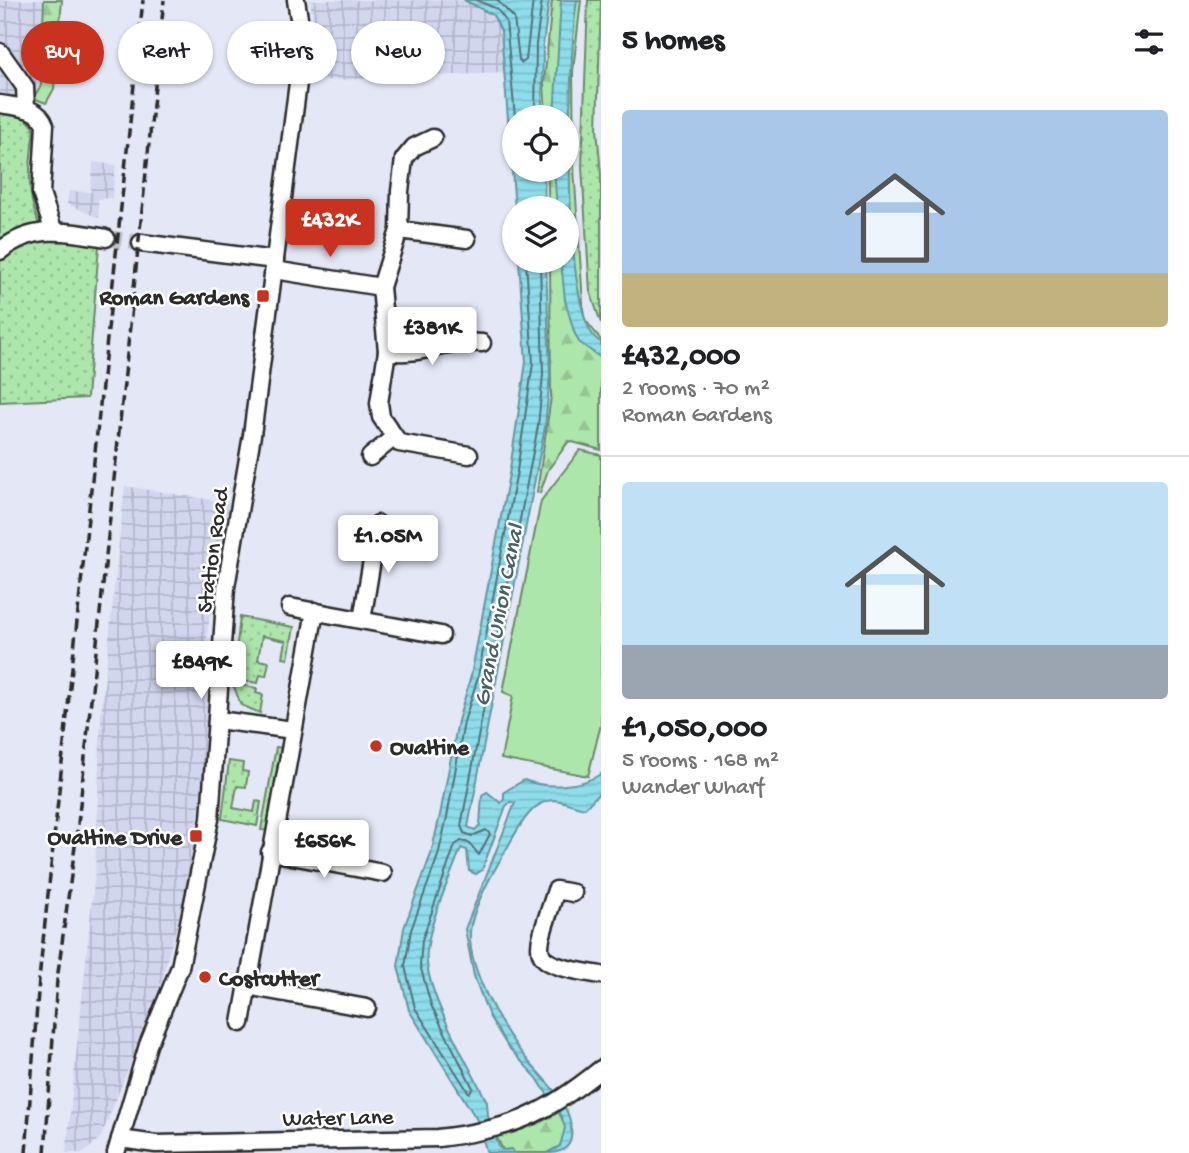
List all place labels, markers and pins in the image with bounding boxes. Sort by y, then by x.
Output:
pin: £432K [281,200,379,259]
place label: Roman Gardens [98,286,251,313]
marker: Roman Gardens [255,288,271,304]
pin: £381K [383,308,481,367]
pin: £1.05M [331,516,445,575]
pin: £849K [152,642,250,701]
place label: Ovaltine [390,736,470,763]
marker: Ovaltine [368,738,384,754]
pin: £656K [275,820,373,880]
place label: Ovaltine Drive [47,826,183,853]
marker: Ovaltine Drive [188,828,204,844]
place label: Costcutter [219,967,322,994]
marker: Costcutter [197,969,213,985]

